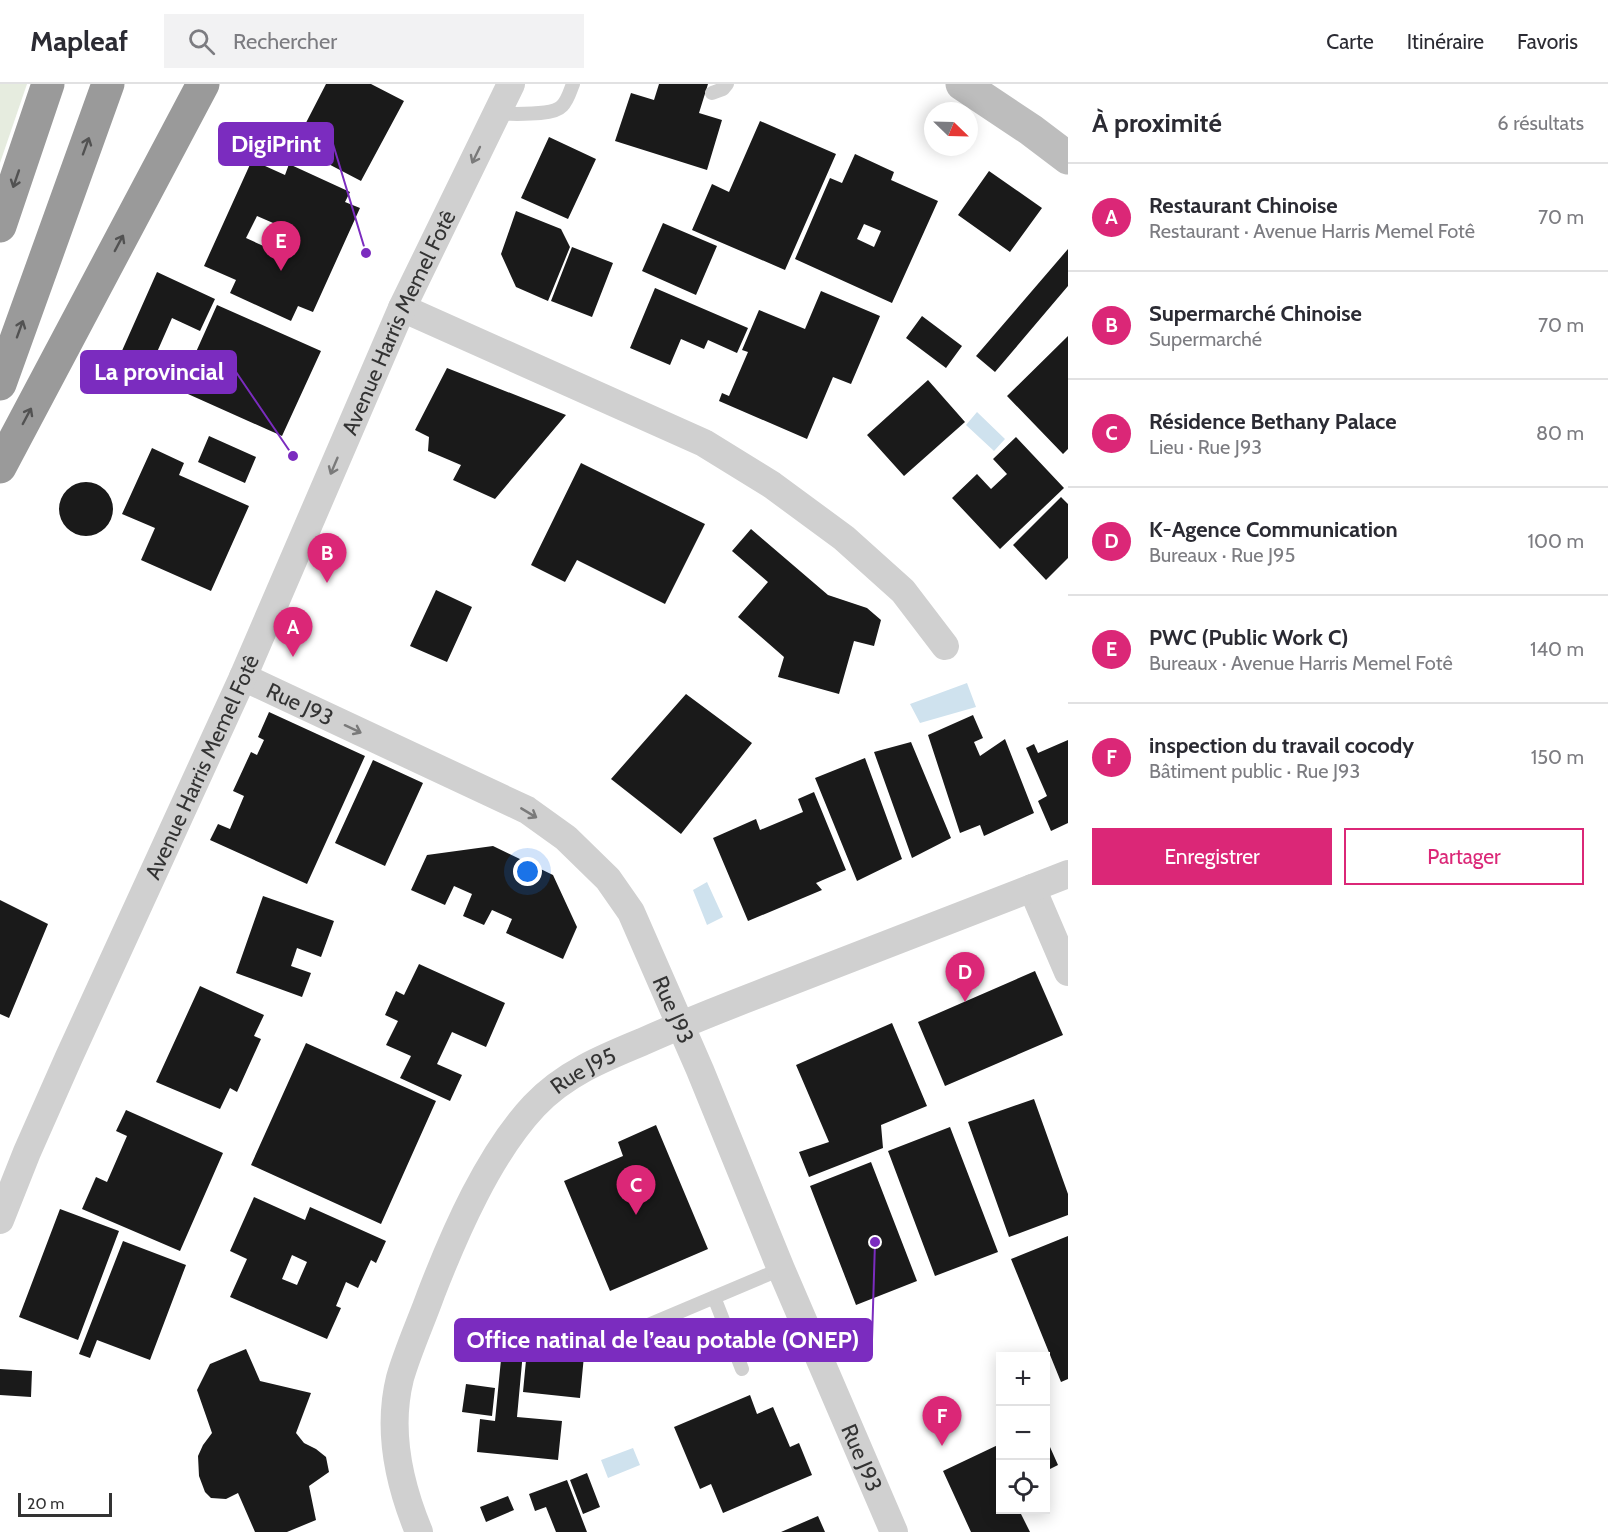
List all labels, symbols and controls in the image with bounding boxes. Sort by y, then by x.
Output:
search box [164,14,584,68]
text: Mapleaf [30,24,128,58]
icon: search [185,25,218,58]
text: Rechercher [233,28,337,55]
text: Carte [1326,29,1374,54]
text: Itinéraire [1407,29,1484,54]
text: Favoris [1517,29,1578,54]
north arrow [924,102,978,156]
text: À proximité [1092,107,1222,139]
text: 6 résultats [1497,111,1584,135]
callout: DigiPrint [219,123,333,165]
text: DigiPrint [231,129,321,158]
one-way arrow [82,137,93,156]
one-way arrow [469,146,481,164]
one-way arrow [10,169,21,188]
text: Restaurant Chinoise [1149,192,1338,219]
text: A [1105,205,1118,229]
text: 70 m [1538,205,1584,229]
street label: Avenue Harris Memel Fotê [336,206,461,439]
text: Restaurant · Avenue Harris Memel Fotê [1149,219,1475,243]
pin: E [262,222,300,271]
one-way arrow [114,235,125,253]
text: Supermarché Chinoise [1149,300,1362,327]
text: B [1105,313,1118,337]
text: 70 m [1538,313,1584,337]
one-way arrow [16,320,27,339]
text: Supermarché [1149,327,1262,351]
callout: La provincial [81,351,236,393]
text: La provincial [94,357,224,386]
one-way arrow [22,407,33,425]
text: Résidence Bethany Palace [1149,408,1397,435]
text: C [1105,421,1118,445]
text: 80 m [1536,421,1584,445]
text: Lieu · Rue J93 [1149,435,1262,459]
one-way arrow [328,457,339,475]
text: K-Agence Communication [1149,516,1398,543]
text: D [1104,529,1119,553]
text: 100 m [1528,529,1584,553]
pin: B [308,534,346,583]
text: Bureaux · Rue J95 [1149,543,1295,567]
pin: A [274,608,312,657]
text: PWC (Public Work C) [1149,624,1349,651]
text: E [1106,637,1117,661]
text: 140 m [1530,637,1584,661]
street label: Avenue Harris Memel Fotê [139,651,265,884]
text: Bureaux · Avenue Harris Memel Fotê [1149,651,1453,675]
street label: Rue J93 [262,677,338,731]
one-way arrow [344,723,362,735]
text: inspection du travail cocody [1149,732,1414,759]
text: F [1106,745,1117,769]
text: 150 m [1531,745,1584,769]
text: Bâtiment public · Rue J93 [1149,759,1360,783]
one-way arrow [520,807,537,819]
button: Enregistrer [1092,828,1332,885]
button: Partager [1344,828,1584,885]
your location [513,857,542,886]
pin: D [946,952,984,1002]
street label: Rue J93 [647,972,700,1048]
street label: Rue J95 [545,1042,620,1100]
pin: C [616,1166,656,1215]
callout: Office natinal de l’eau potable (ONEP) [455,1319,872,1361]
text: Office natinal de l’eau potable (ONEP) [467,1325,859,1354]
map controls [996,1352,1050,1514]
button: + [996,1352,1050,1406]
pin: F [922,1396,962,1446]
button: − [996,1406,1050,1460]
street label: Rue J93 [835,1420,888,1496]
button: locate [996,1460,1050,1514]
scale bar [18,1490,112,1518]
text: 20 m [27,1494,64,1513]

